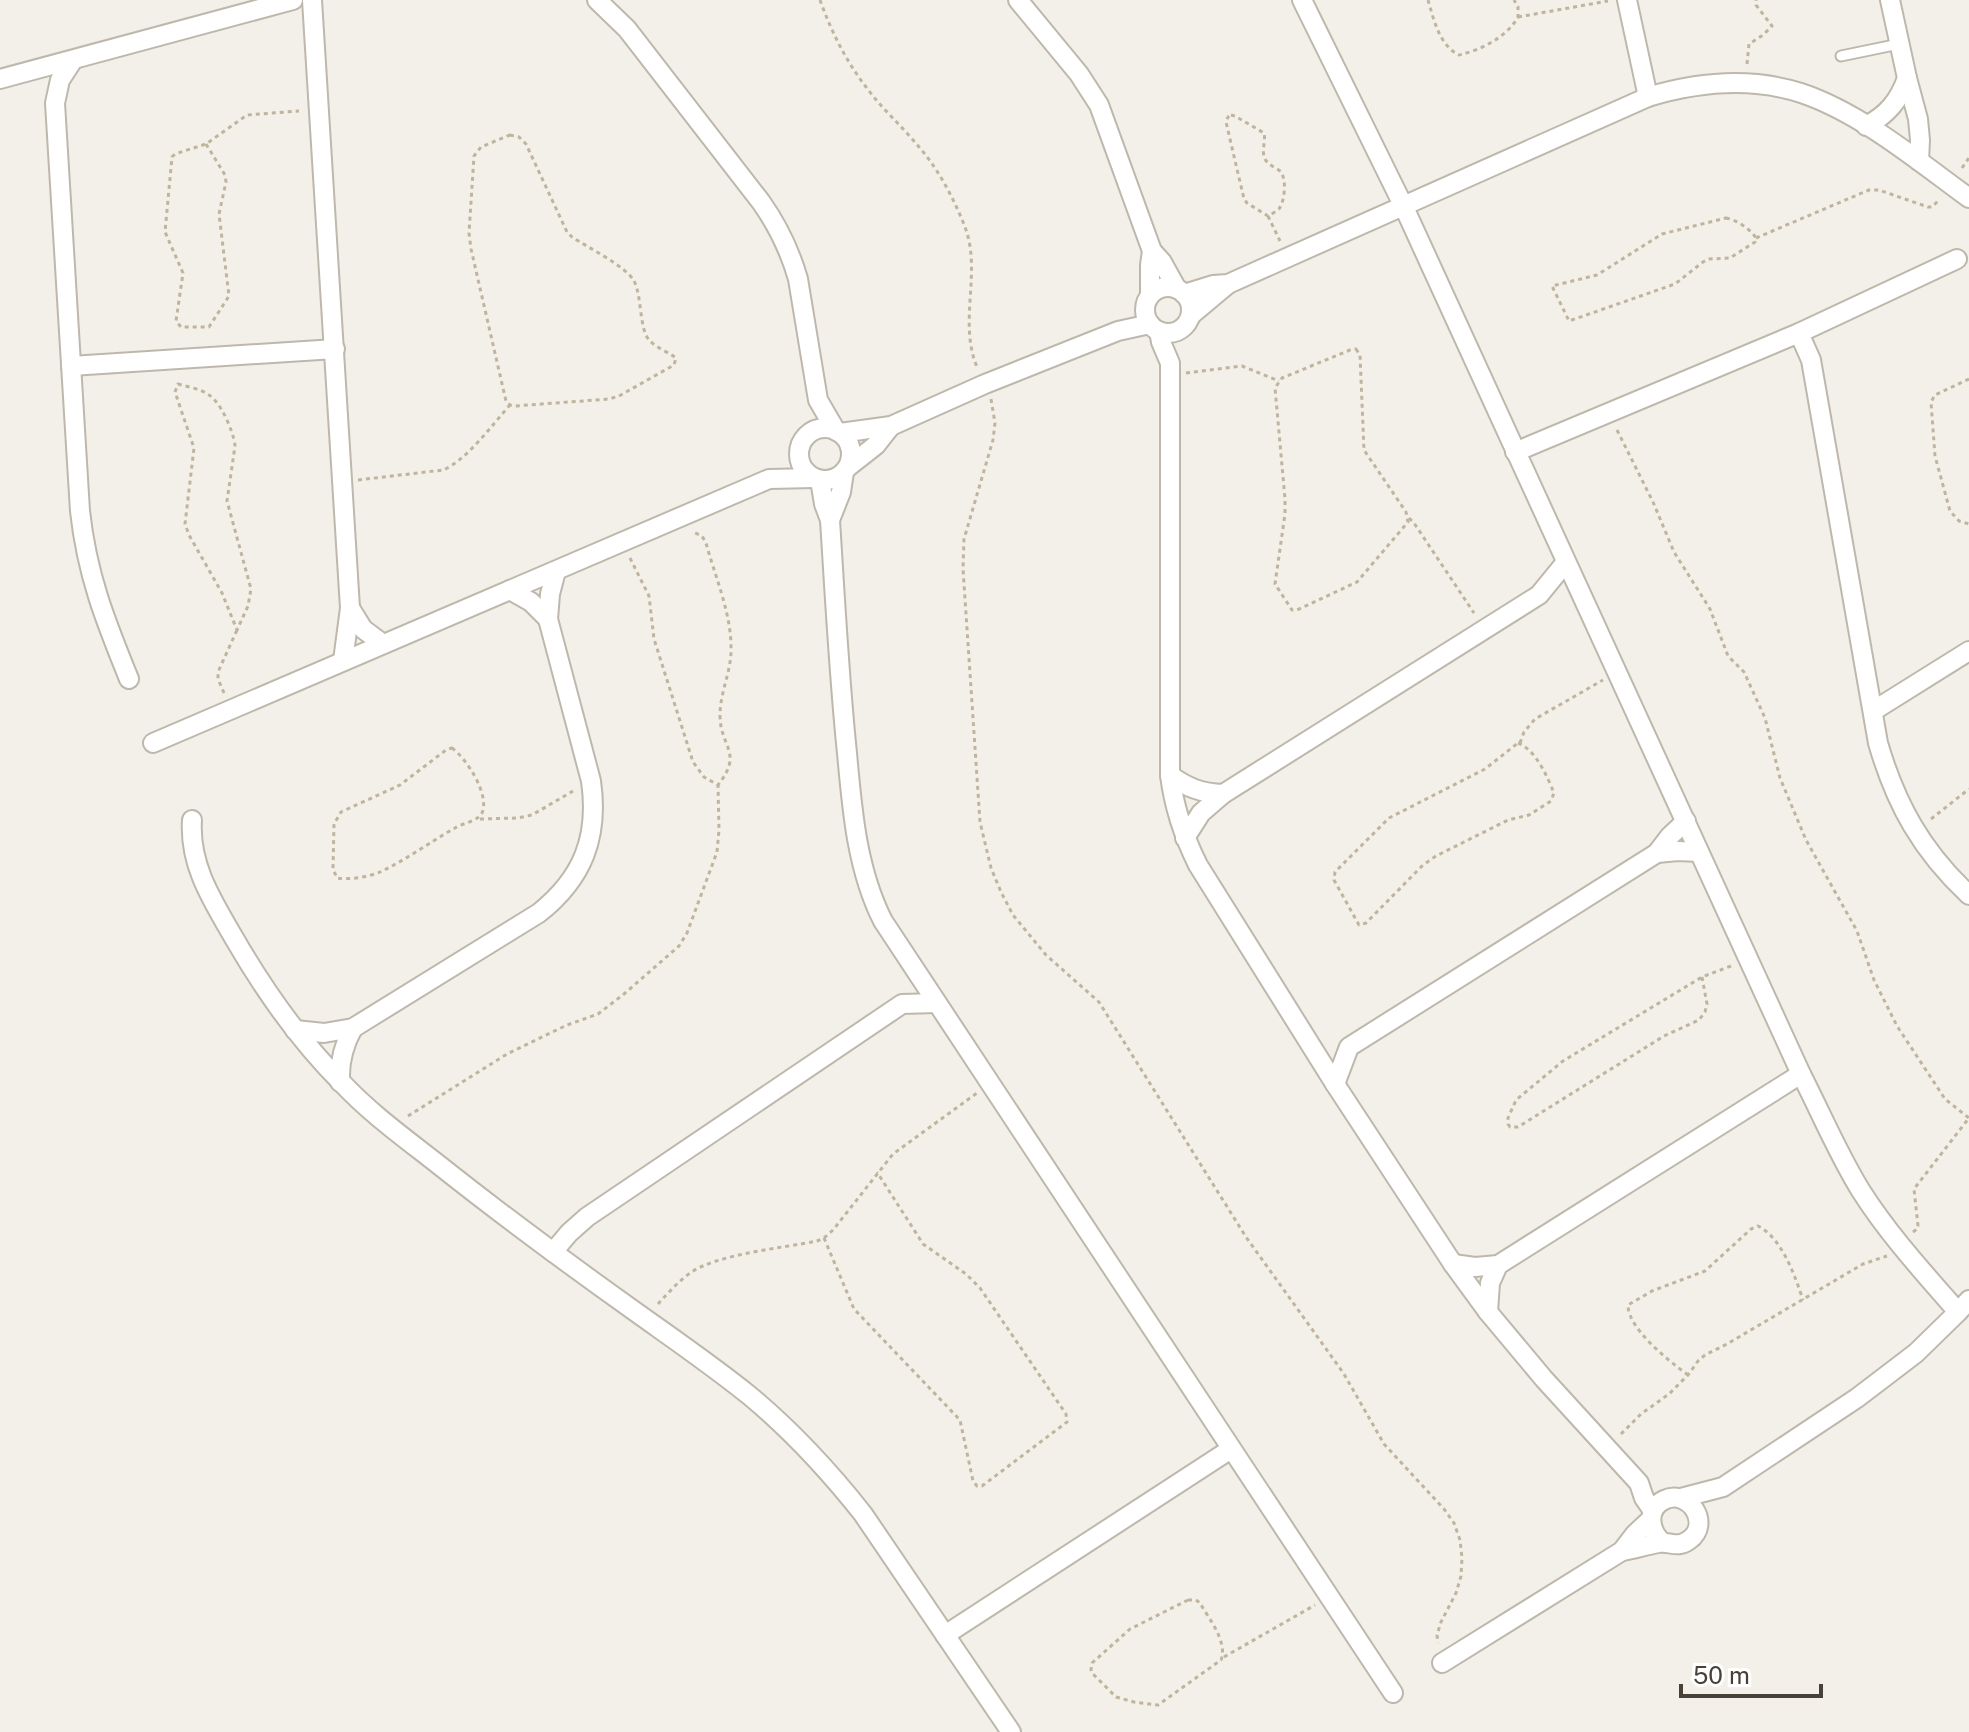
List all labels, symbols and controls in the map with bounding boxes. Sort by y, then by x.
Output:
scale bar [1681,1648,1821,1698]
text: 50 m [1693,1661,1750,1689]

